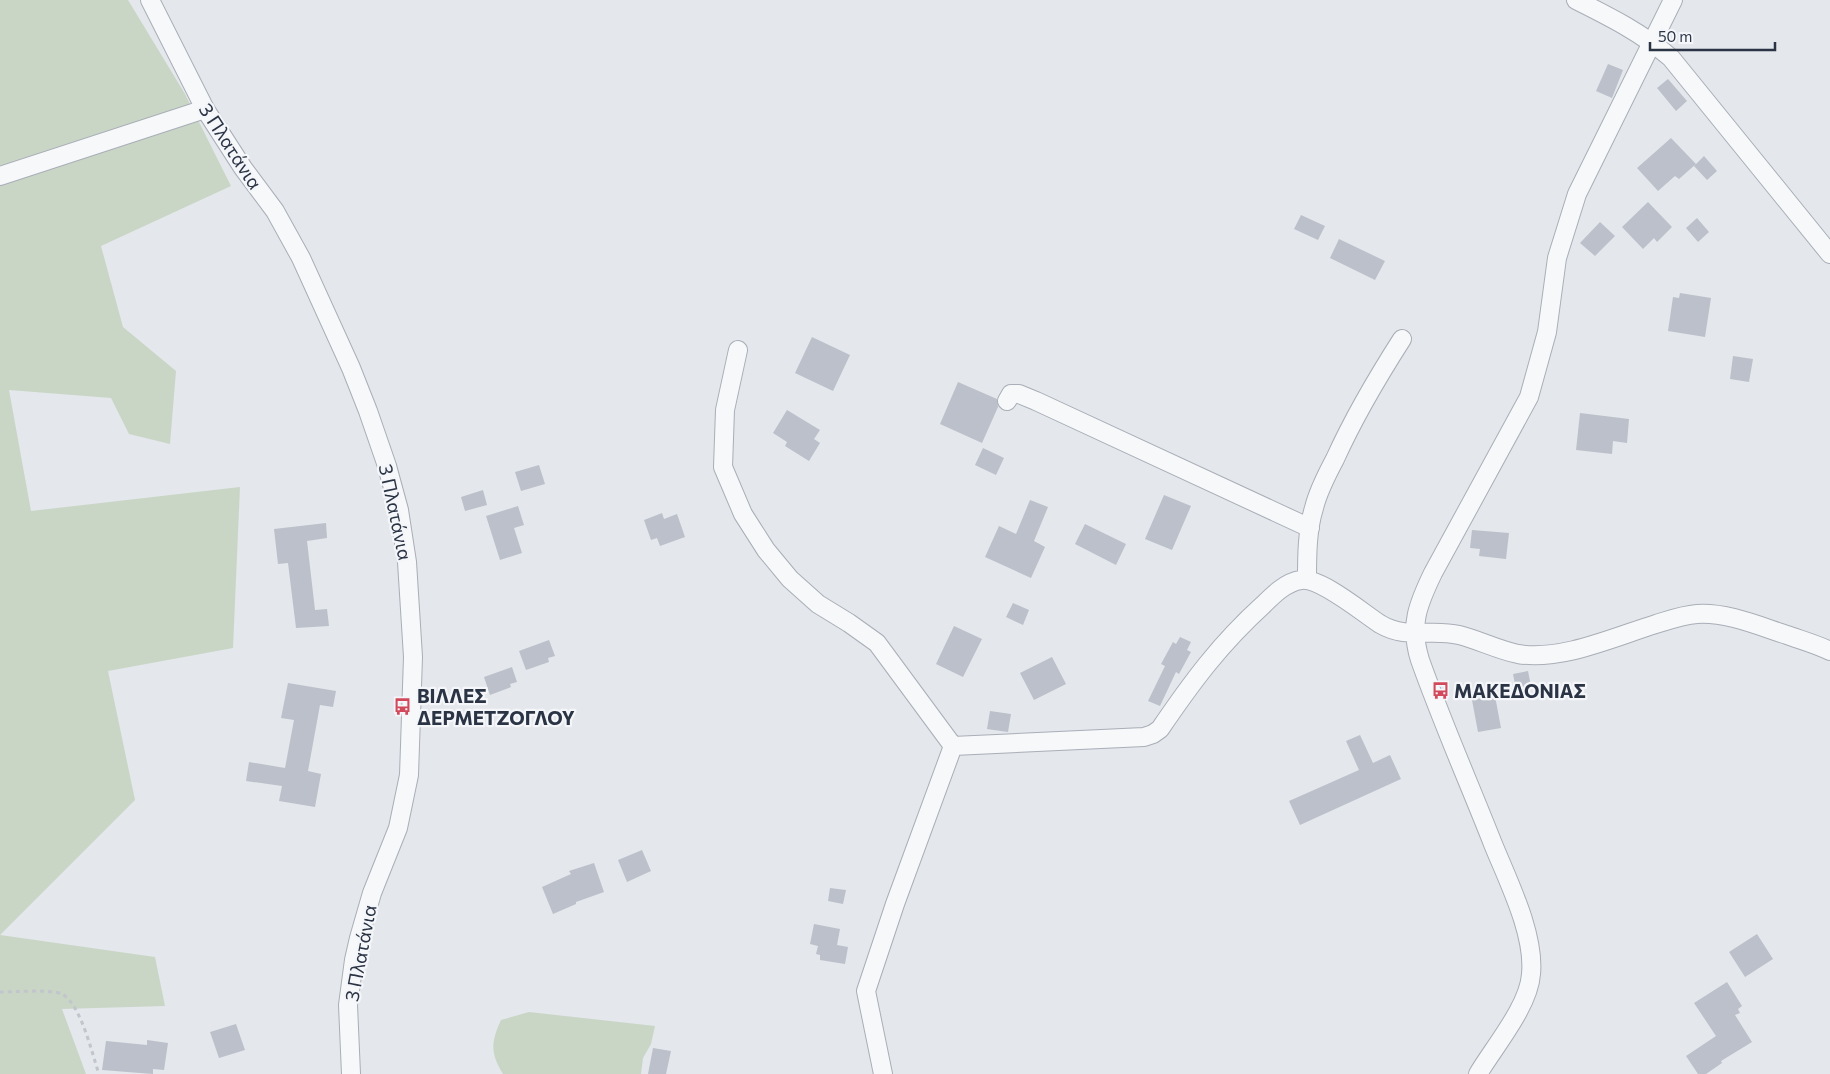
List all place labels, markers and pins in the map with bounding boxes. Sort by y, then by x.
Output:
place label: ΜΑΚΕΔΟΝΙΑΣ [1454,679,1586,702]
bus stop icon: ΜΑΚΕΔΟΝΙΑΣ [1430,680,1450,700]
place label: ΒΙΛΛΕΣ ΔΕΡΜΕΤΖΟΓΛΟΥ [417,684,575,729]
bus stop icon: ΒΙΛΛΕΣ ΔΕΡΜΕΤΖΟΓΛΟΥ [393,696,413,716]

